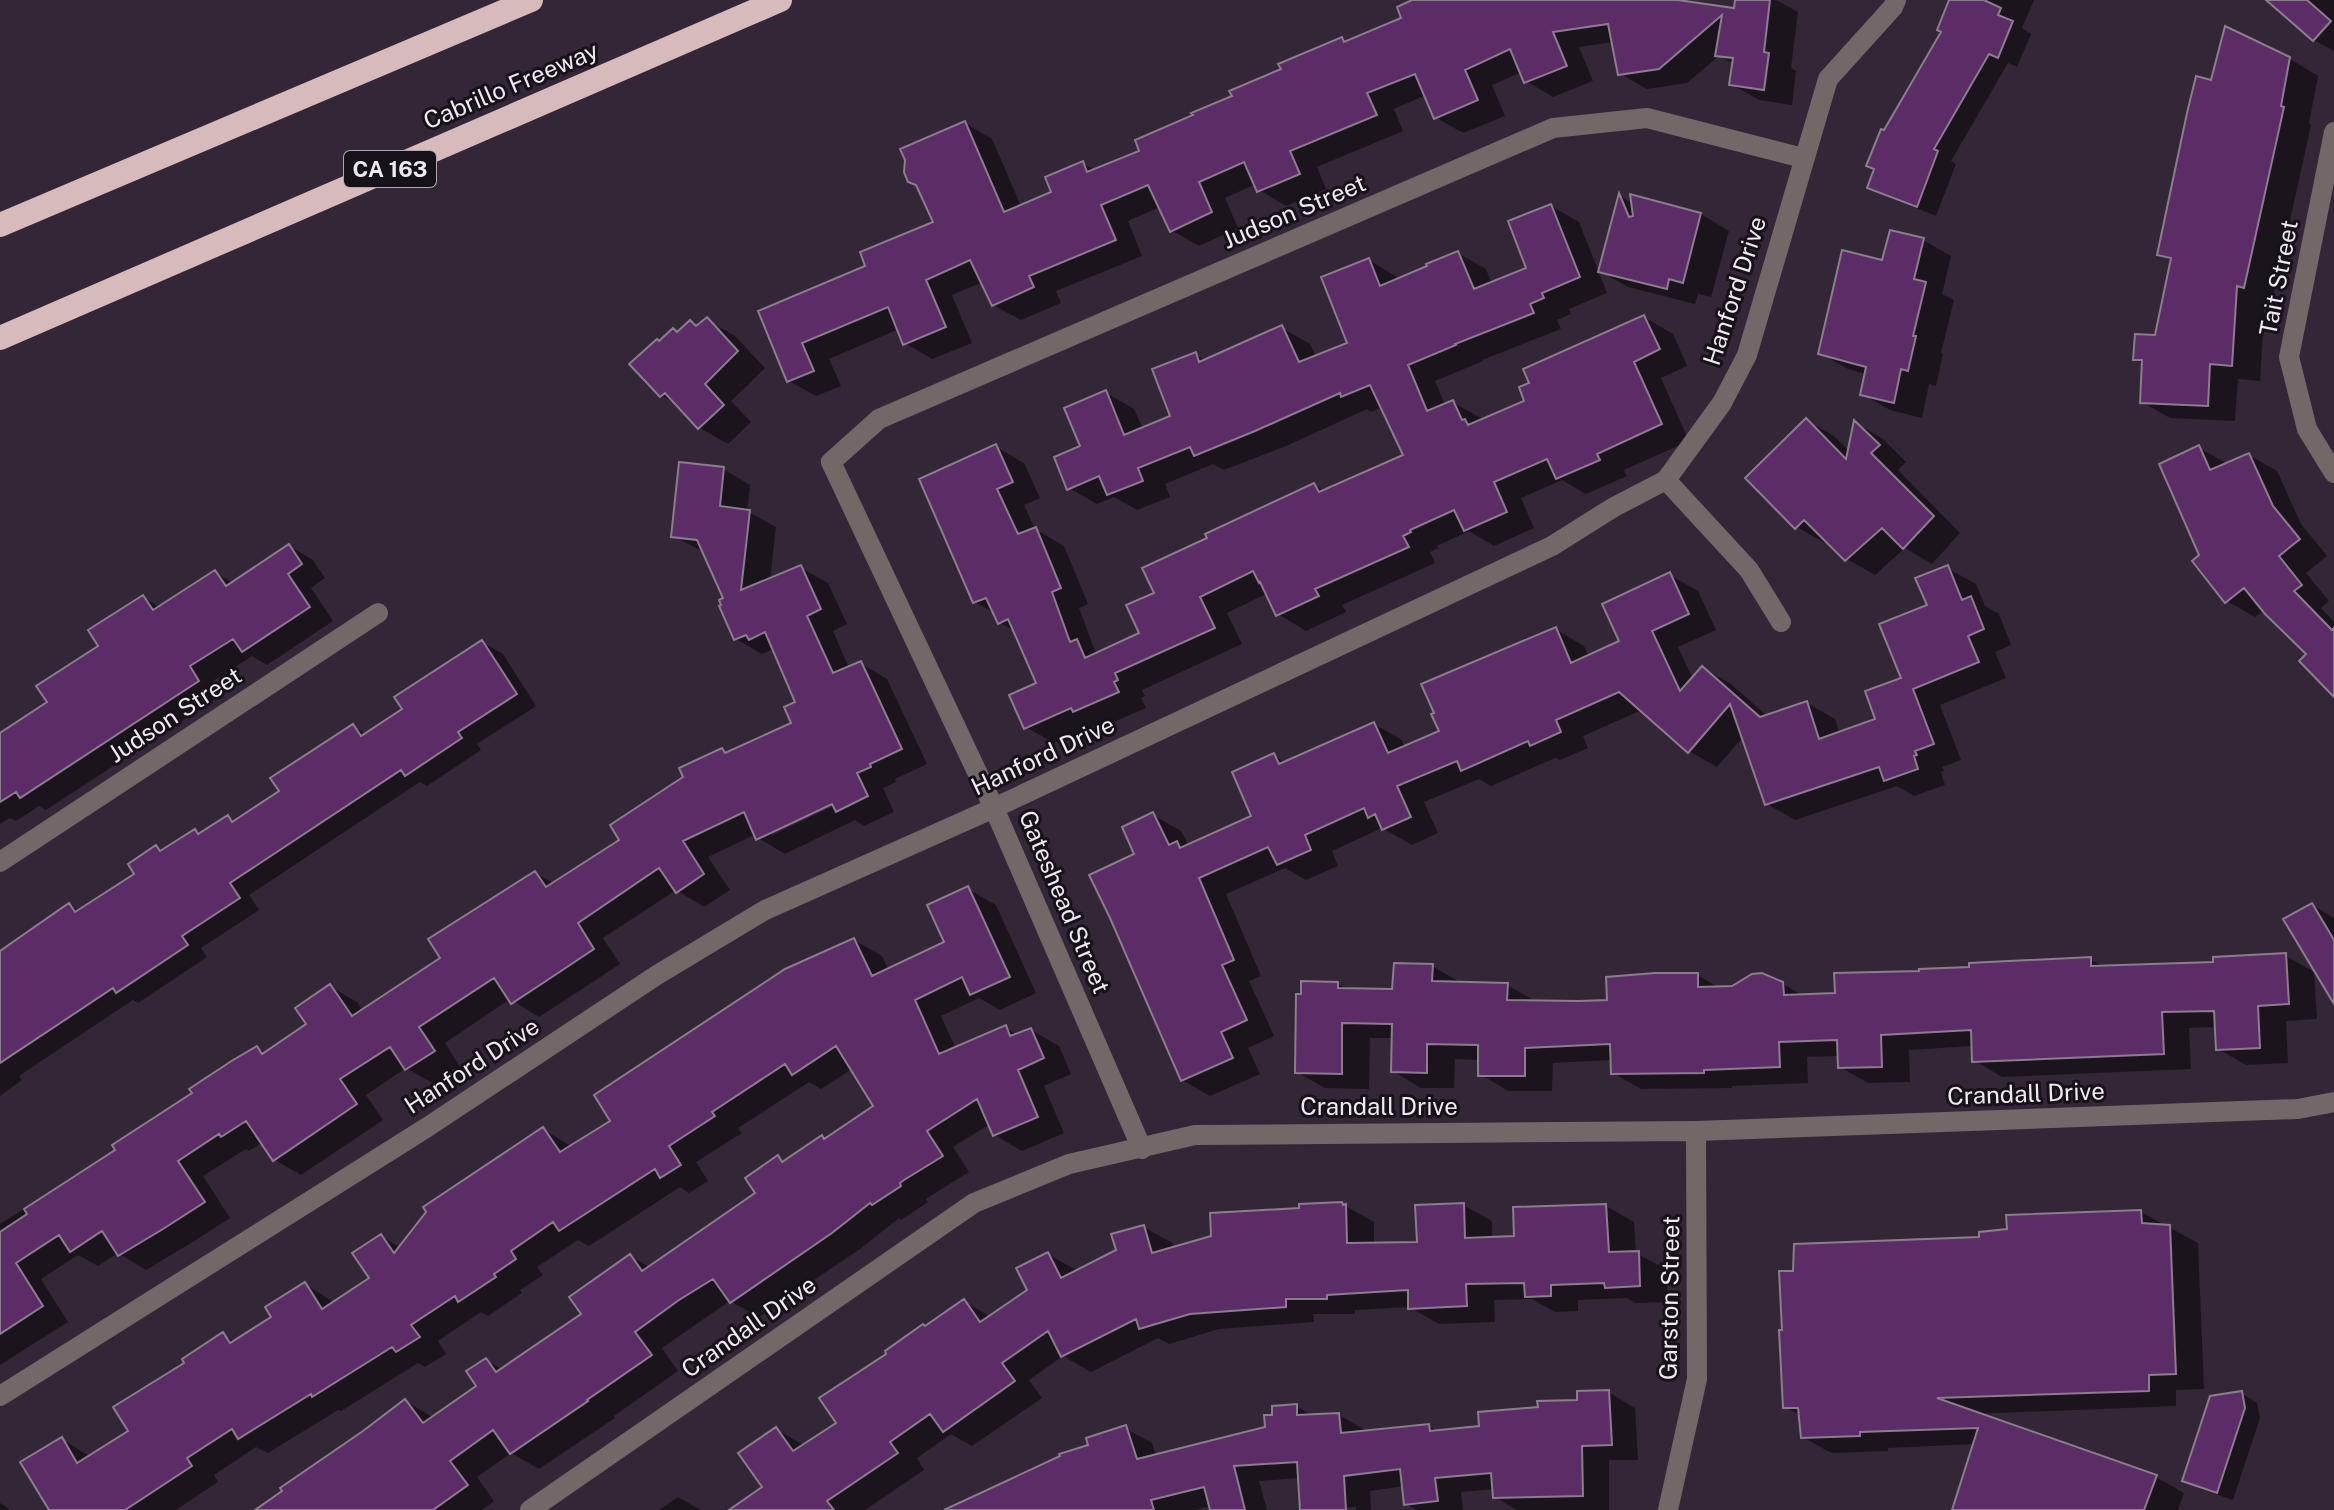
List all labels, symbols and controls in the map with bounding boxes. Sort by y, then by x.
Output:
street label: Cabrillo Freeway [419,36,602,134]
road number: CA 163 [344,151,436,187]
street label: Judson Street [1218,168,1370,254]
street label: Hanford Drive [1697,213,1771,369]
street label: Tait Street [2253,218,2303,338]
street label: Judson Street [103,661,246,768]
street label: Hanford Drive [967,710,1119,800]
street label: Gateshead Street [1014,806,1116,997]
street label: Hanford Drive [399,1011,544,1119]
street label: Crandall Drive [1947,1076,2105,1110]
street label: Crandall Drive [1300,1092,1458,1120]
street label: Garston Street [1654,1216,1684,1380]
street label: Crandall Drive [676,1270,821,1383]

